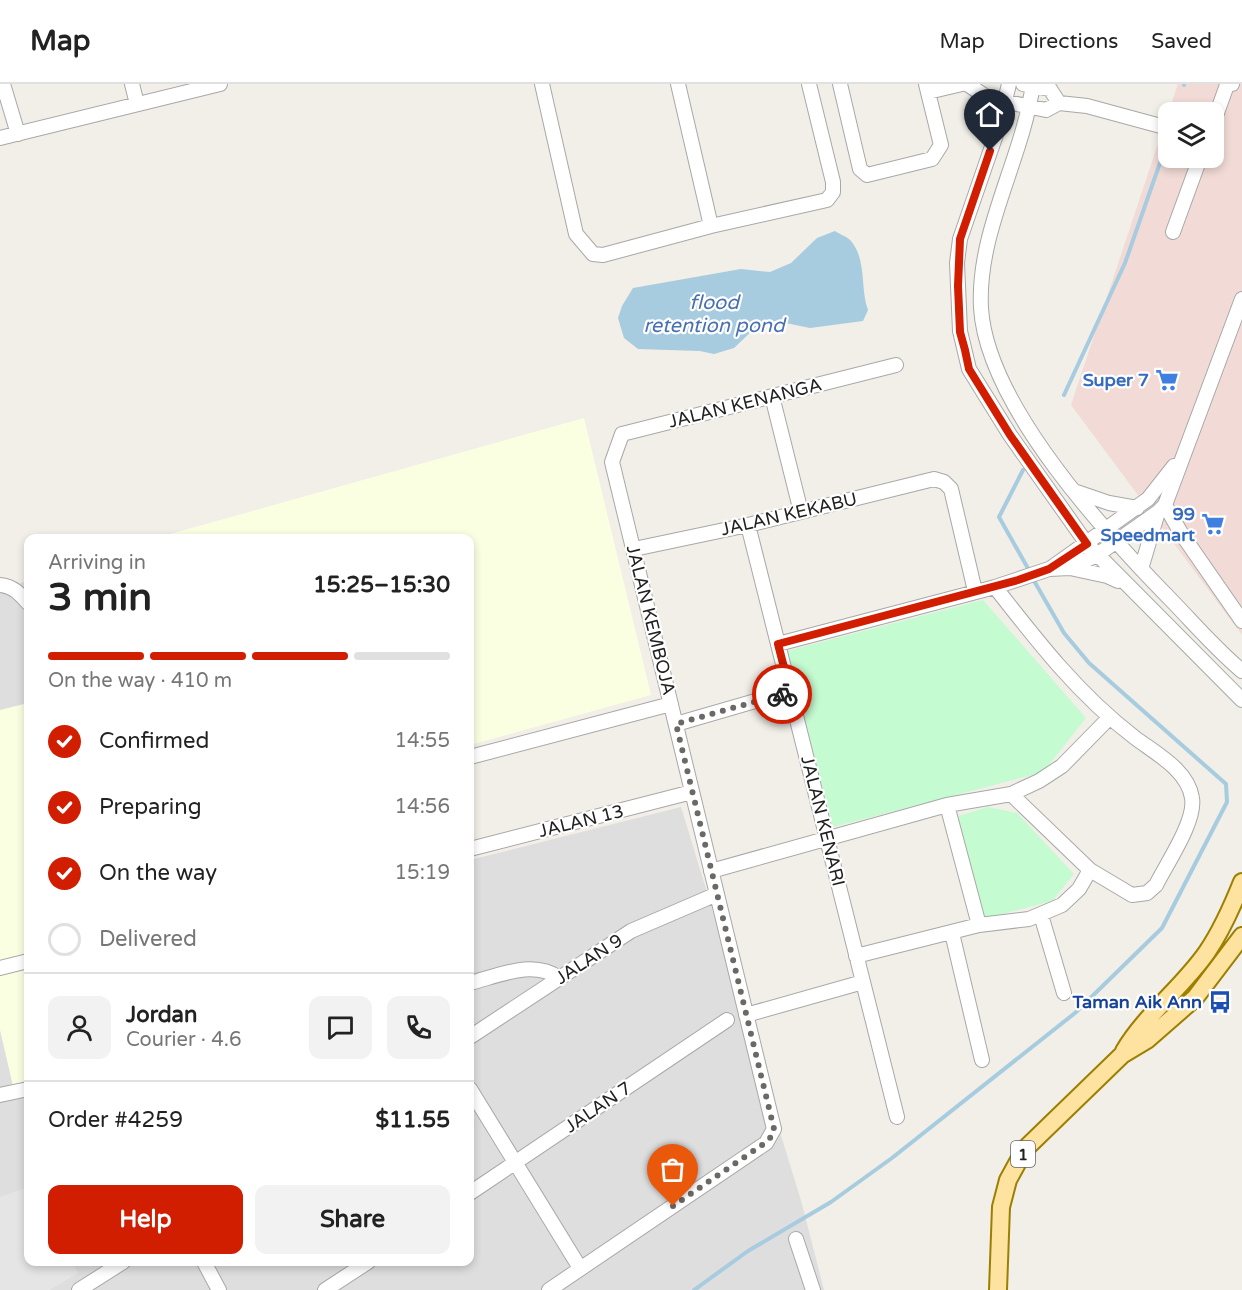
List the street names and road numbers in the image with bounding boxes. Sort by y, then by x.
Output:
street label: JALAN KENANGA [666,373,824,433]
street label: JALAN KEKABU [719,488,859,540]
street label: JALAN KEMBOJA [622,543,680,697]
street label: JALAN KENARI [796,753,850,889]
street label: JALAN 13 [536,800,626,842]
street label: JALAN 9 [551,929,627,989]
street label: JALAN 7 [560,1077,636,1137]
road number: 1 [1011,1141,1035,1167]

